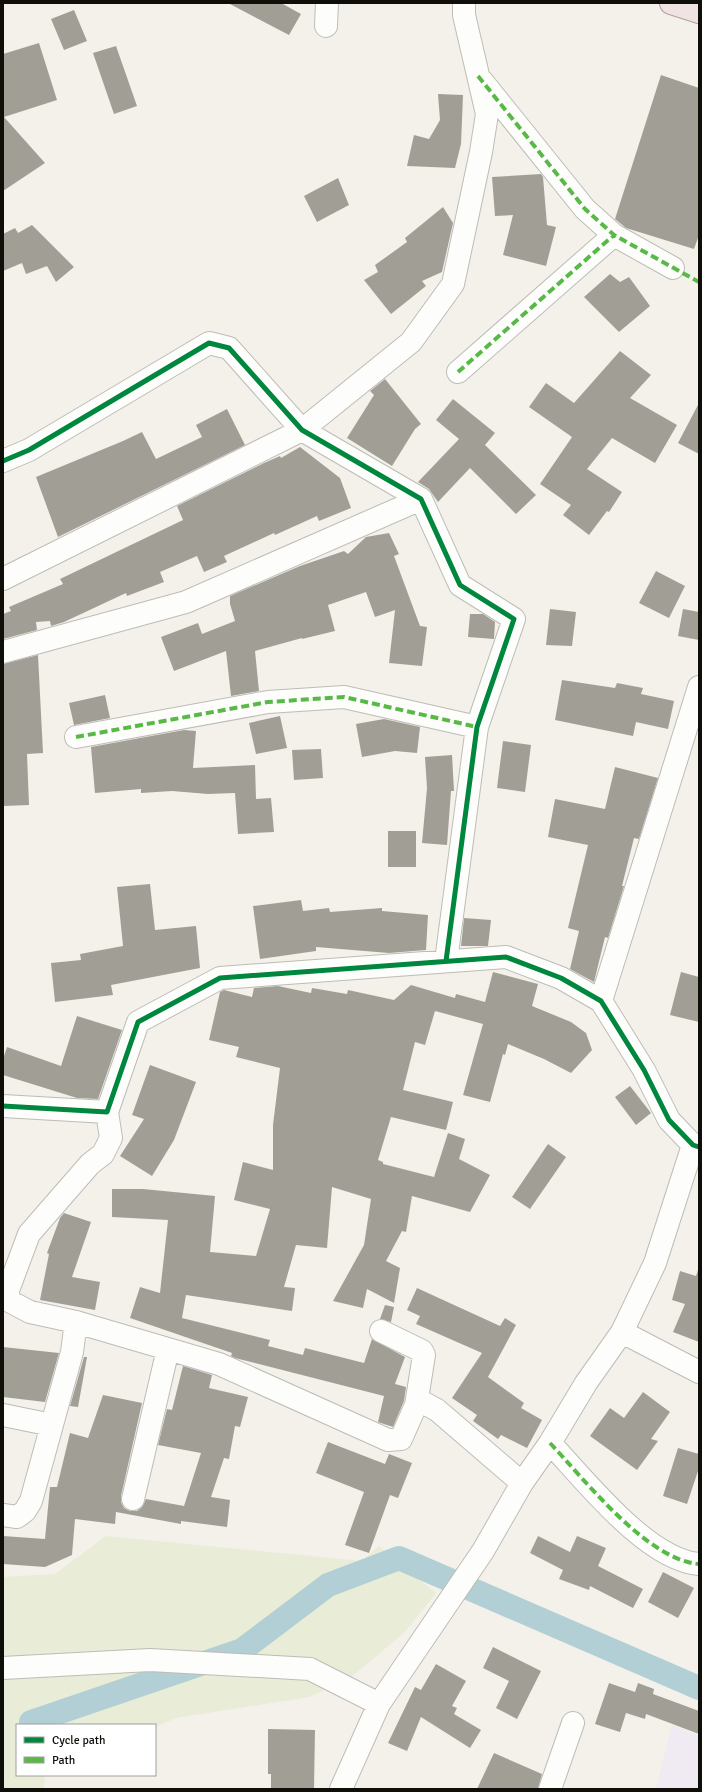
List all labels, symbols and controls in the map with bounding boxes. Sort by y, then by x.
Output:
legend [16,1724,156,1776]
text: Cycle path [52,1733,105,1748]
text: Path [52,1753,75,1768]

